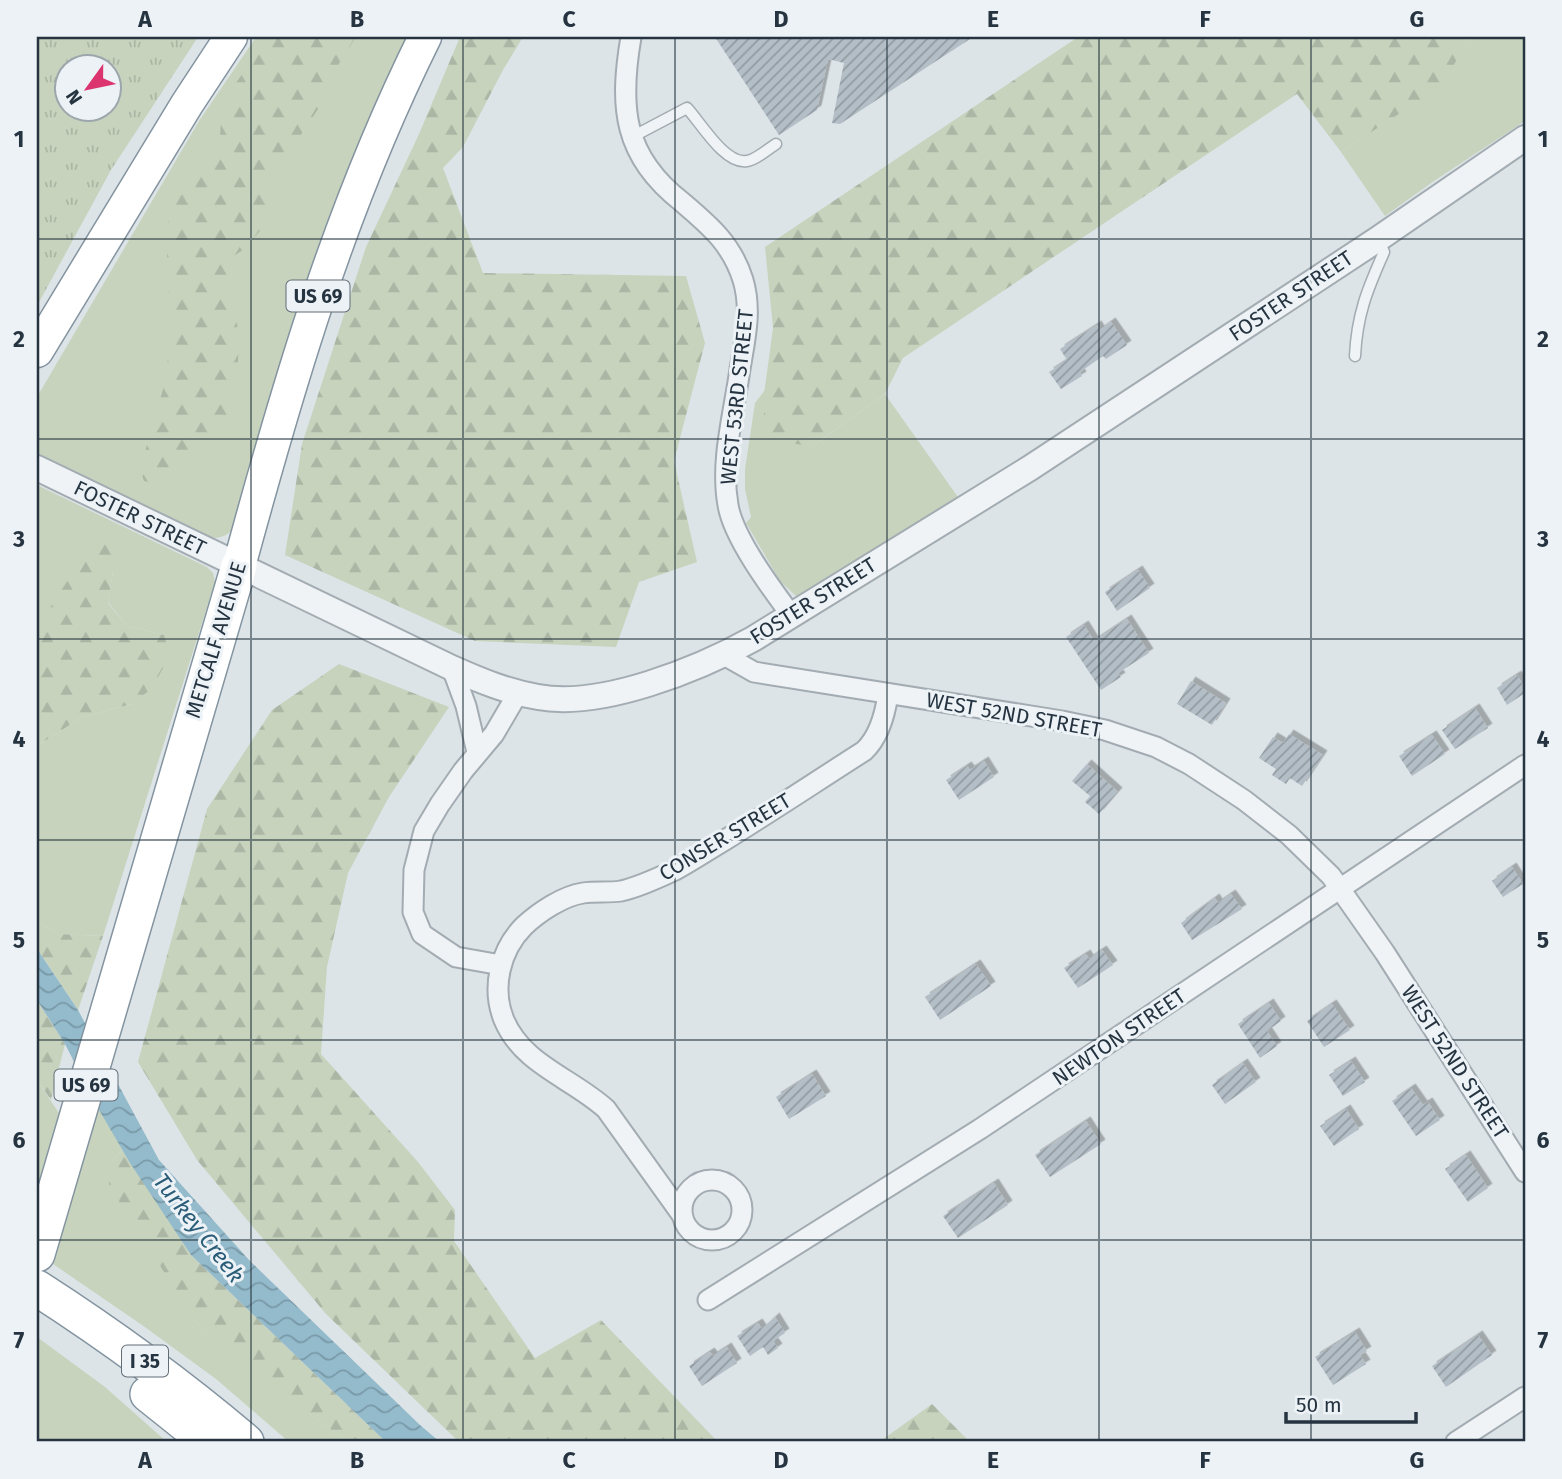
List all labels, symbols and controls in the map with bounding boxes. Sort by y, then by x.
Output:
text: A [137,5,152,33]
text: B [350,5,364,33]
text: C [562,5,576,33]
text: D [774,5,789,33]
text: E [987,5,999,33]
text: F [1199,5,1211,33]
text: G [1410,5,1424,33]
north arrow [52,52,122,122]
text: N [61,85,87,109]
text: 1 [14,125,24,153]
text: 1 [1538,125,1548,153]
street label: FOSTER STREET [1224,245,1358,347]
road number: US 69 [286,280,350,312]
street label: WEST 53RD STREET [715,308,759,486]
text: 2 [13,325,25,353]
text: 2 [1537,325,1549,353]
street label: FOSTER STREET [70,475,210,561]
text: 3 [12,525,25,553]
text: 3 [1536,525,1549,553]
street label: FOSTER STREET [745,552,881,650]
street label: METCALF AVENUE [180,559,252,721]
street label: WEST 52ND STREET [924,687,1104,743]
text: 4 [13,725,26,753]
text: 4 [1537,725,1550,753]
street label: CONSER STREET [654,787,796,887]
text: 5 [13,926,25,954]
text: 5 [1537,926,1549,954]
street label: WEST 52ND STREET [1396,980,1514,1144]
street label: NEWTON STREET [1047,983,1191,1091]
road number: US 69 [55,1070,118,1100]
text: 6 [13,1126,26,1154]
text: 6 [1537,1126,1550,1154]
water label: Turkey Creek [148,1168,250,1288]
text: 7 [14,1326,25,1354]
text: 7 [1538,1326,1549,1354]
road number: I 35 [122,1345,168,1376]
scale bar [1286,1381,1415,1425]
text: 50 m [1296,1392,1342,1418]
text: A [137,1446,152,1474]
text: B [350,1446,364,1474]
text: C [562,1446,576,1474]
text: D [774,1446,789,1474]
text: E [987,1446,999,1474]
text: F [1199,1446,1211,1474]
text: G [1410,1446,1424,1474]

